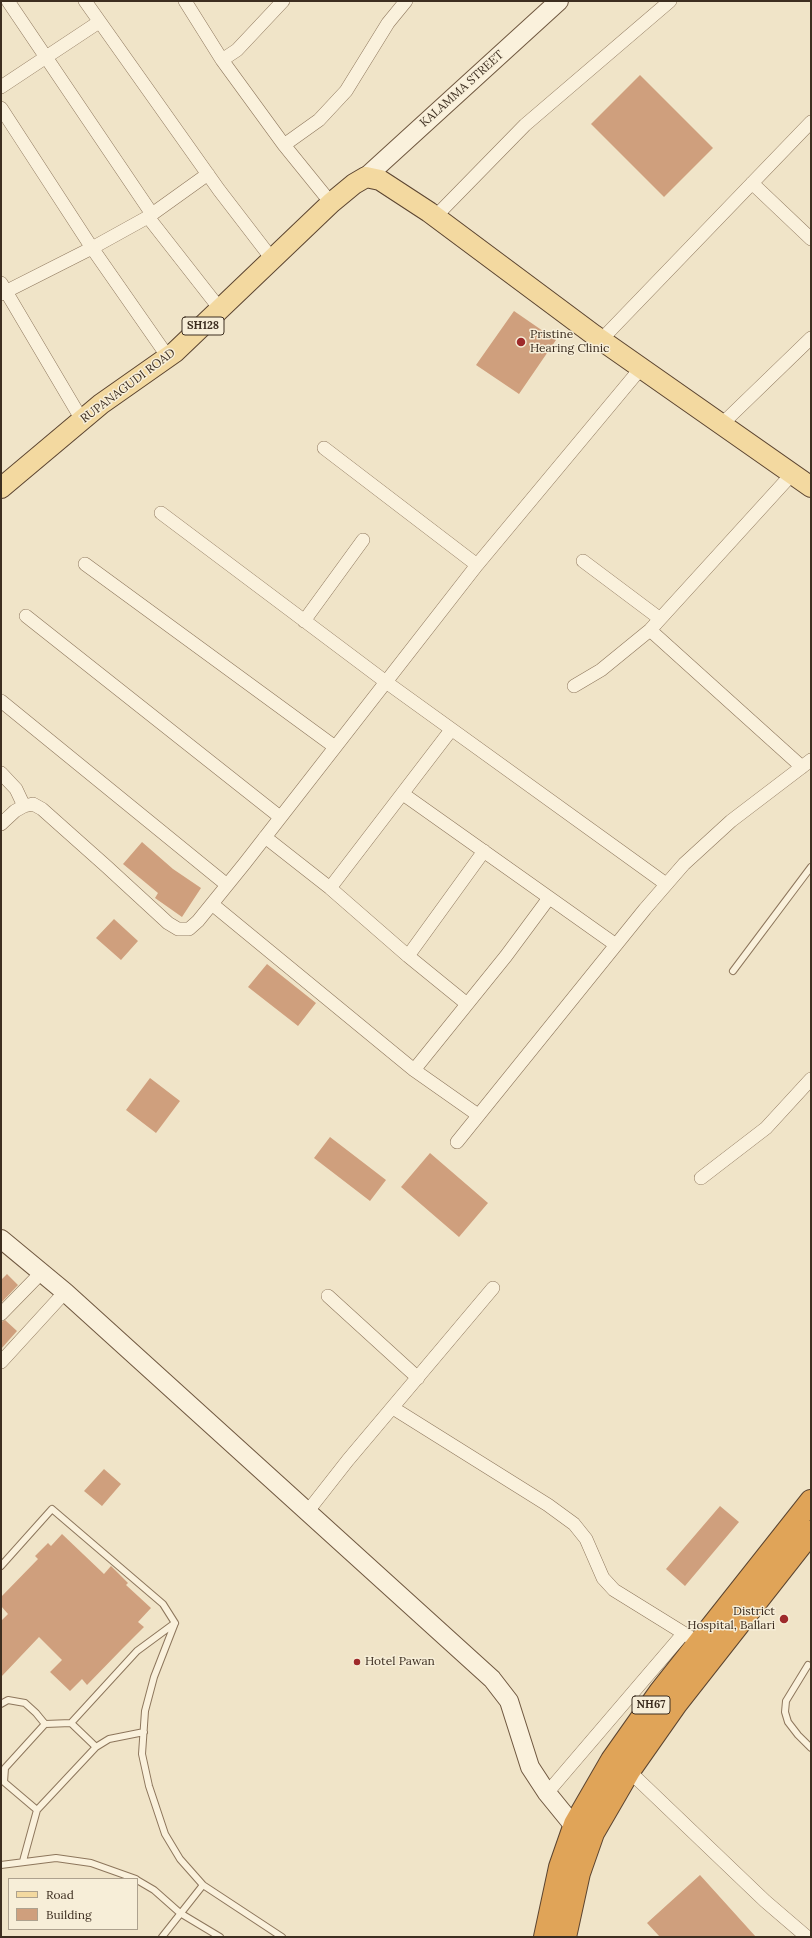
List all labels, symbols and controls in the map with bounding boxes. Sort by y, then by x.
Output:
street label: KALAMMA STREET [417,48,507,130]
road number: SH128 [182,317,224,335]
place label: Pristine Hearing Clinic [530,328,609,356]
marker: Pristine Hearing Clinic [515,336,527,348]
street label: RUPANAGUDI ROAD [78,346,178,426]
place label: District Hospital, Ballari [687,1605,775,1633]
marker: District Hospital, Ballari [778,1613,790,1625]
place label: Hotel Pawan [365,1655,435,1669]
marker: Hotel Pawan [352,1657,362,1667]
road number: NH67 [632,1696,670,1714]
legend [8,1878,138,1930]
text: Road [46,1887,74,1902]
text: Building [46,1907,92,1922]

